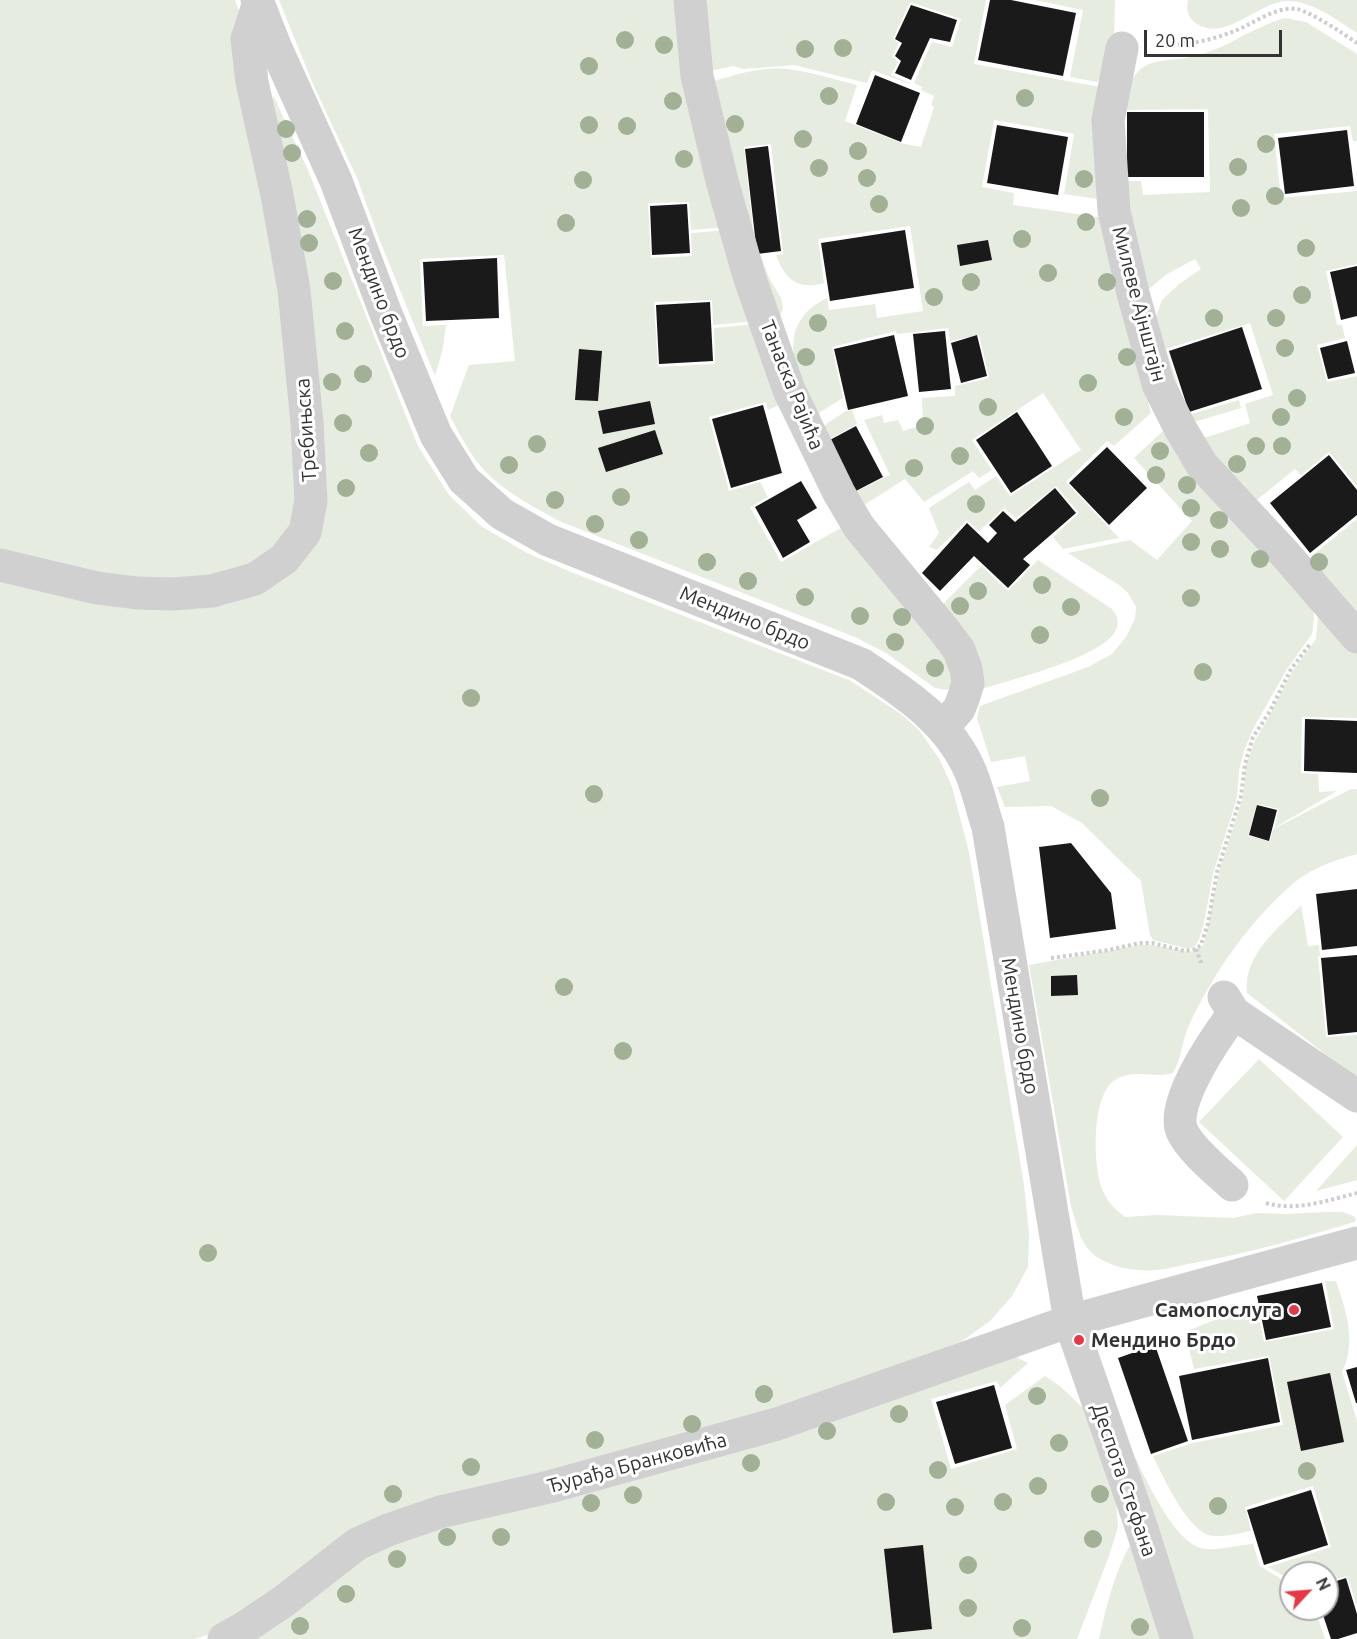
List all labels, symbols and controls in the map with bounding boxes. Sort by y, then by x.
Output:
scale bar [1147,18,1285,56]
text: 20 m [1155,30,1195,50]
street label: Мендино брдо [343,224,415,362]
street label: Милеве Ајнштајн [1107,224,1171,384]
street label: Танаска Рајића [755,317,829,453]
street label: Требињска [290,377,322,483]
street label: Мендино брдо [676,581,814,655]
street label: Мендино брдо [996,956,1044,1096]
place label: Самопослуга [1155,1298,1282,1322]
marker: Самопослуга [1287,1303,1301,1317]
place label: Мендино Брдо [1091,1328,1236,1352]
marker: Мендино Брдо [1072,1333,1086,1347]
street label: Деспота Стефана [1087,1400,1161,1560]
street label: Ђурађа Бранковића [545,1428,729,1498]
north arrow [1279,1561,1339,1621]
text: N [1313,1575,1334,1593]

